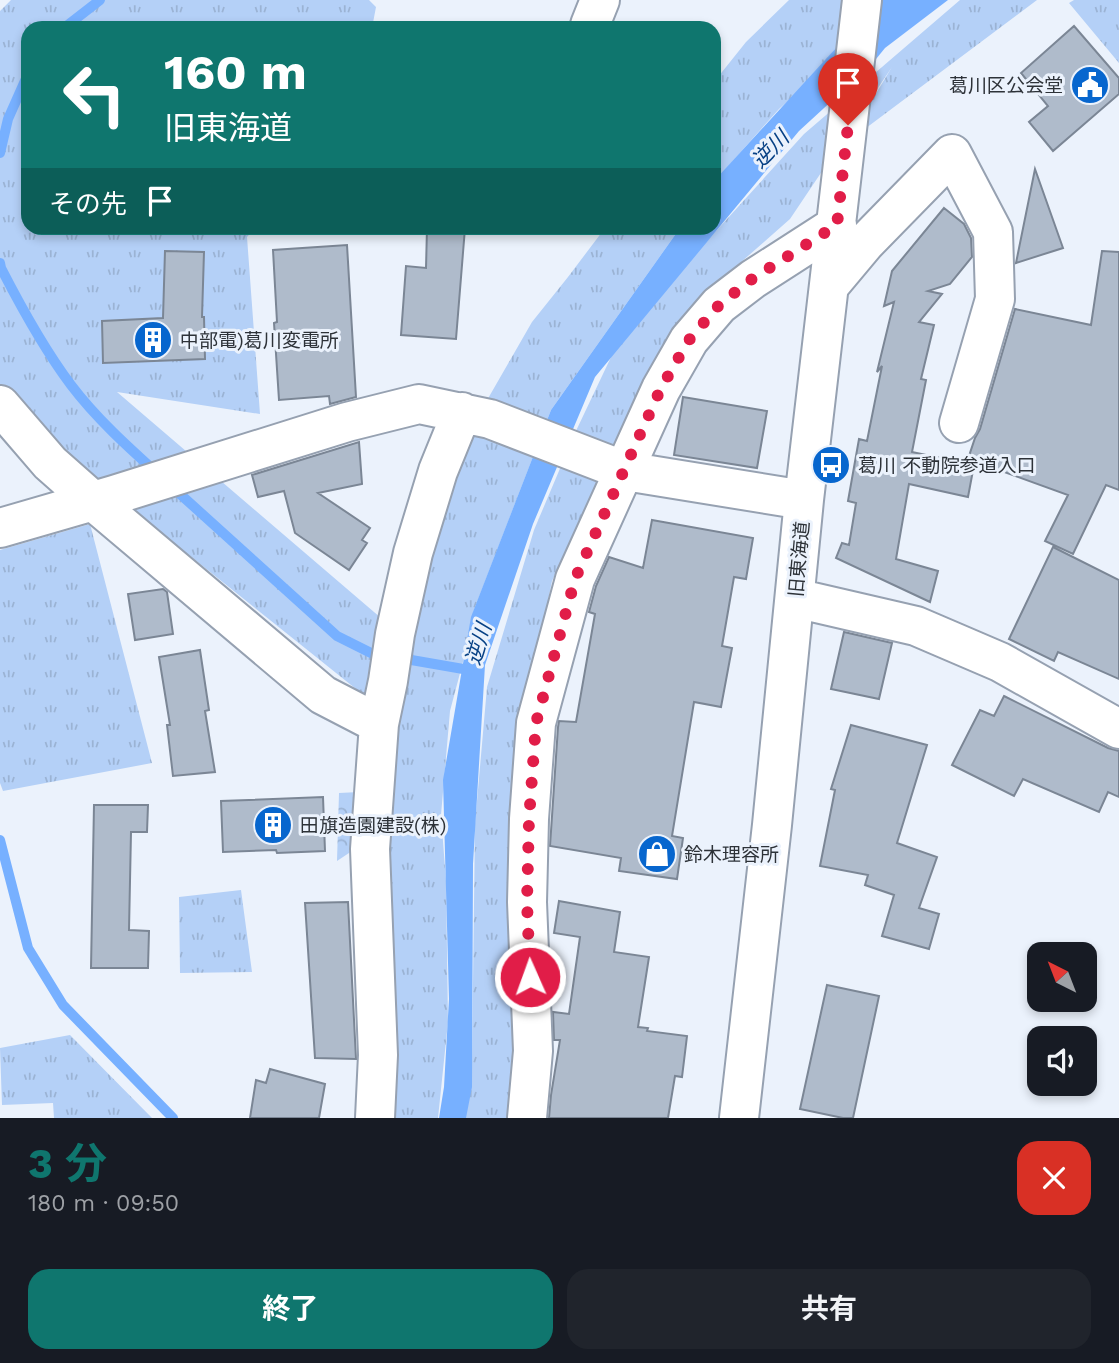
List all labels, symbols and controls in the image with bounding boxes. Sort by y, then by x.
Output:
text: 160 m [164,43,307,101]
icon: left [49,49,140,140]
pin [818,53,878,125]
icon: arrive [829,64,867,102]
public building icon: 葛川区公会堂 [1069,64,1111,106]
place label: 葛川区公会堂 [949,74,1063,97]
text: 旧東海道 [164,109,292,147]
water label: 逆川 [746,124,795,173]
icon: arrive [141,182,179,220]
text: その先 [49,189,127,219]
building icon: 中部電)葛川変電所 [132,319,174,361]
place label: 中部電)葛川変電所 [180,329,339,352]
bus stop icon: 葛川 不動院参道入口 [810,444,852,486]
place label: 葛川 不動院参道入口 [858,454,1035,477]
street label: 旧東海道 [784,520,814,598]
water label: 逆川 [460,618,497,668]
building icon: 田旗造園建設(株) [252,804,294,846]
place label: 田旗造園建設(株) [300,814,446,837]
shop icon: 鈴木理容所 [636,833,678,875]
place label: 鈴木理容所 [684,843,779,866]
position arrow [493,940,567,1014]
north arrow [1027,942,1097,1012]
map controls [1027,942,1097,1096]
button: sound [1027,1026,1097,1096]
text: 3 分 [28,1139,107,1188]
button: close [1017,1141,1091,1215]
text: 180 m · 09:50 [28,1190,179,1217]
button: 終了 [28,1269,553,1349]
button: 共有 [567,1269,1091,1349]

